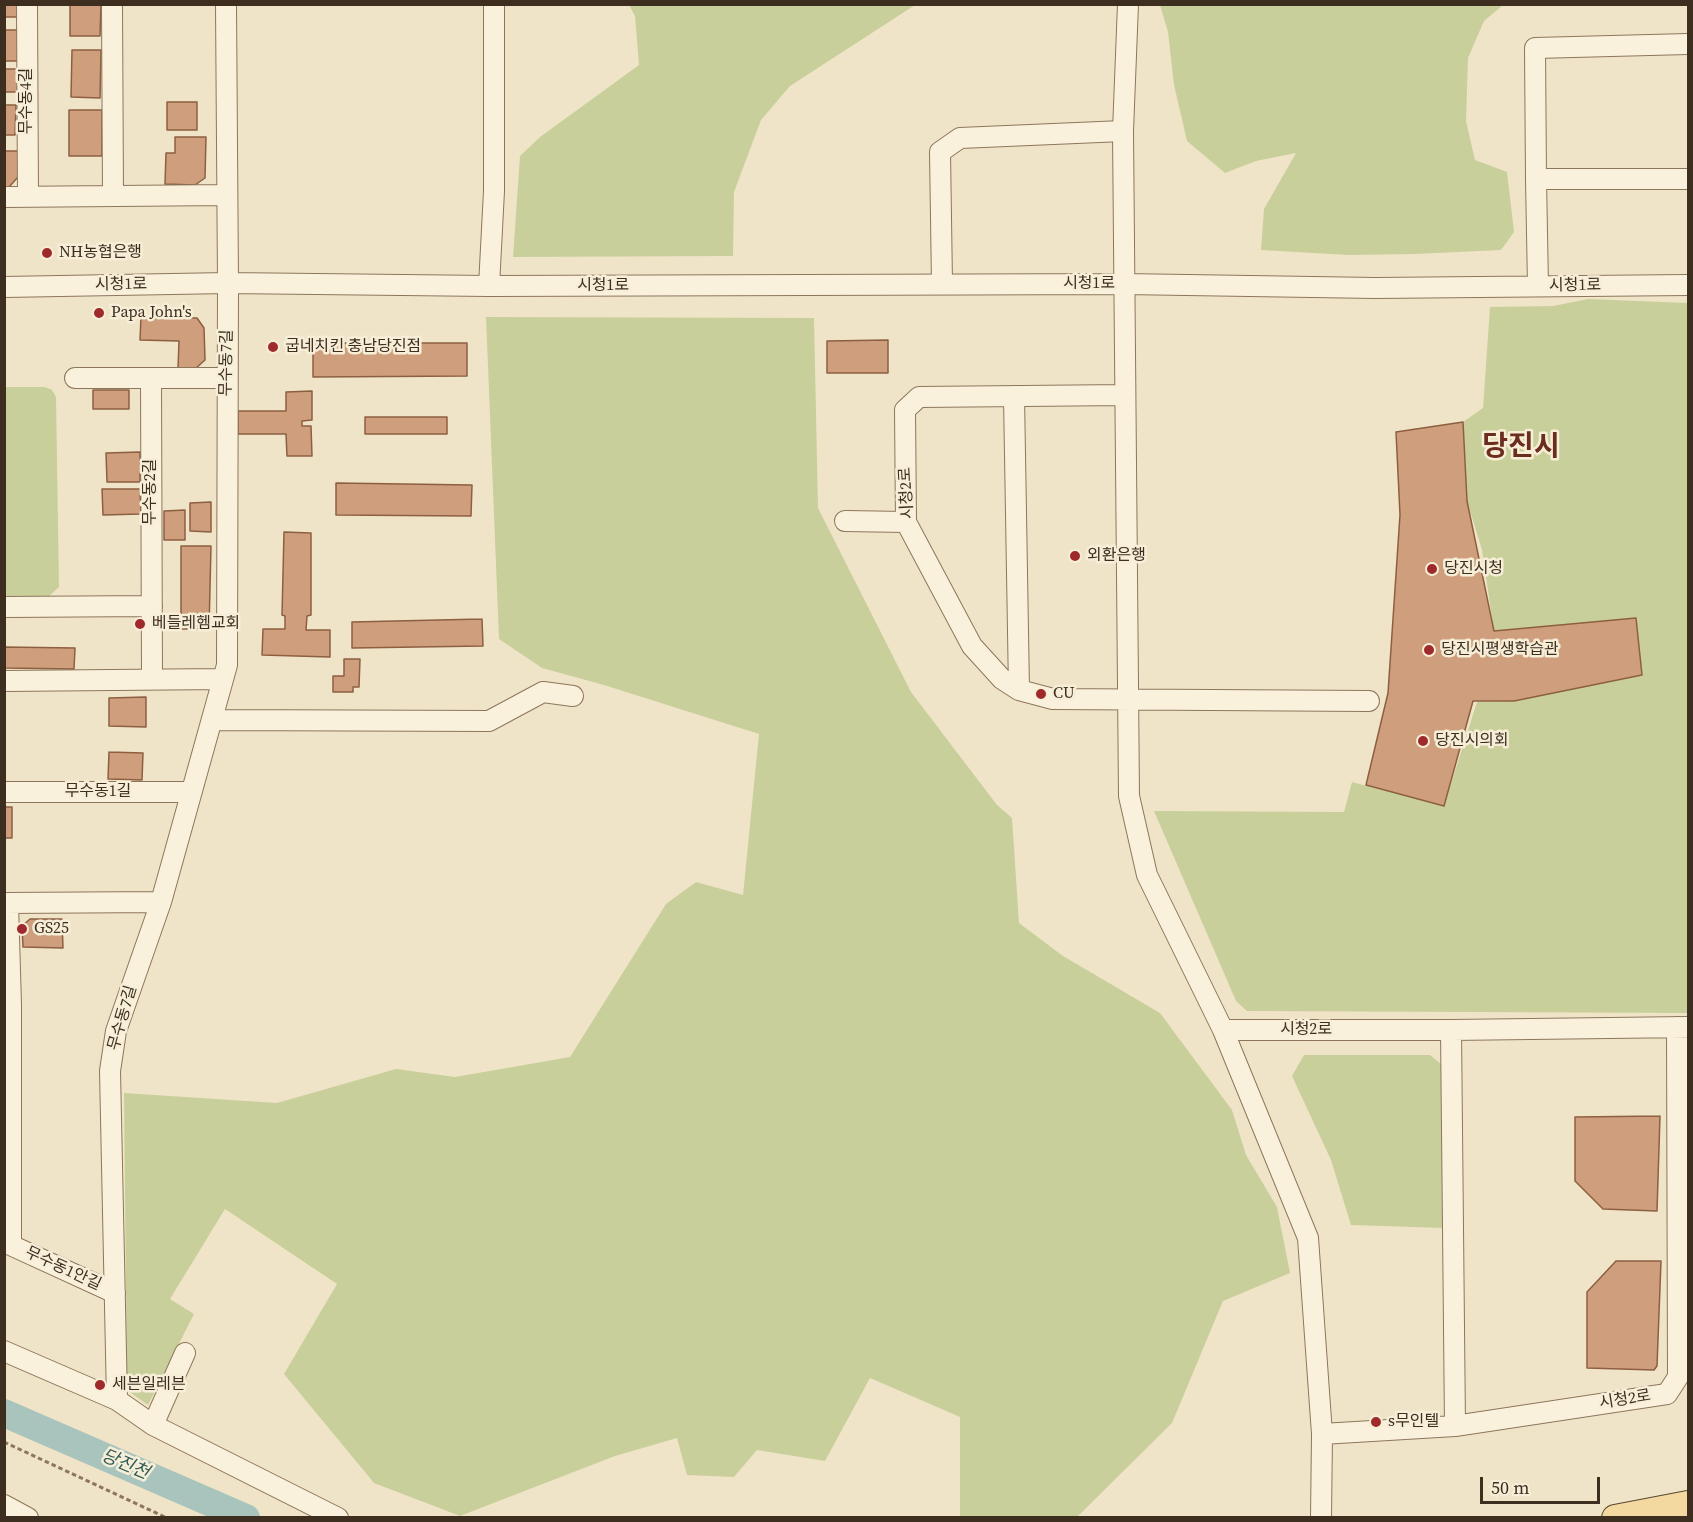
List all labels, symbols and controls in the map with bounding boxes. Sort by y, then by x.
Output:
street label: 무수동4길 [17,68,37,134]
place label: NH농협은행 [59,243,142,263]
marker: NH농협은행 [40,246,54,260]
street label: 시청1로 [1063,274,1115,294]
street label: 시청1로 [95,275,147,295]
street label: 시청1로 [577,276,629,296]
street label: 시청1로 [1549,276,1601,296]
place label: Papa John's [111,303,192,323]
marker: Papa John's [92,306,106,320]
street label: 무수동7길 [217,329,237,397]
place label: 굽네치킨 충남당진점 [285,337,421,357]
marker: 굽네치킨 충남당진점 [266,340,280,354]
district label: 당진시 [1482,431,1560,465]
street label: 무수동2길 [141,459,161,525]
street label: 시청2로 [896,466,918,520]
place label: 외환은행 [1087,546,1146,566]
marker: 외환은행 [1068,549,1082,563]
place label: 당진시청 [1444,559,1503,579]
marker: 당진시청 [1425,562,1439,576]
place label: 베들레헴교회 [152,614,240,634]
marker: 베들레헴교회 [133,617,147,631]
place label: 당진시평생학습관 [1441,640,1559,660]
marker: 당진시평생학습관 [1422,643,1436,657]
place label: CU [1053,684,1075,704]
marker: CU [1034,687,1048,701]
place label: 당진시의회 [1435,731,1509,751]
marker: 당진시의회 [1416,734,1430,748]
street label: 무수동1길 [65,782,131,802]
place label: GS25 [34,919,69,939]
marker: GS25 [15,922,29,936]
street label: 무수동7길 [105,983,141,1053]
street label: 시청2로 [1280,1020,1332,1040]
street label: 무수동1안길 [22,1243,104,1295]
place label: 세븐일레븐 [112,1375,186,1395]
marker: 세븐일레븐 [93,1378,107,1392]
street label: 시청2로 [1598,1386,1652,1414]
place label: s무인텔 [1388,1412,1439,1432]
marker: s무인텔 [1369,1415,1383,1429]
water label: 당진천 [98,1445,152,1485]
scale bar [1483,1465,1603,1503]
text: 50 m [1491,1475,1529,1500]

